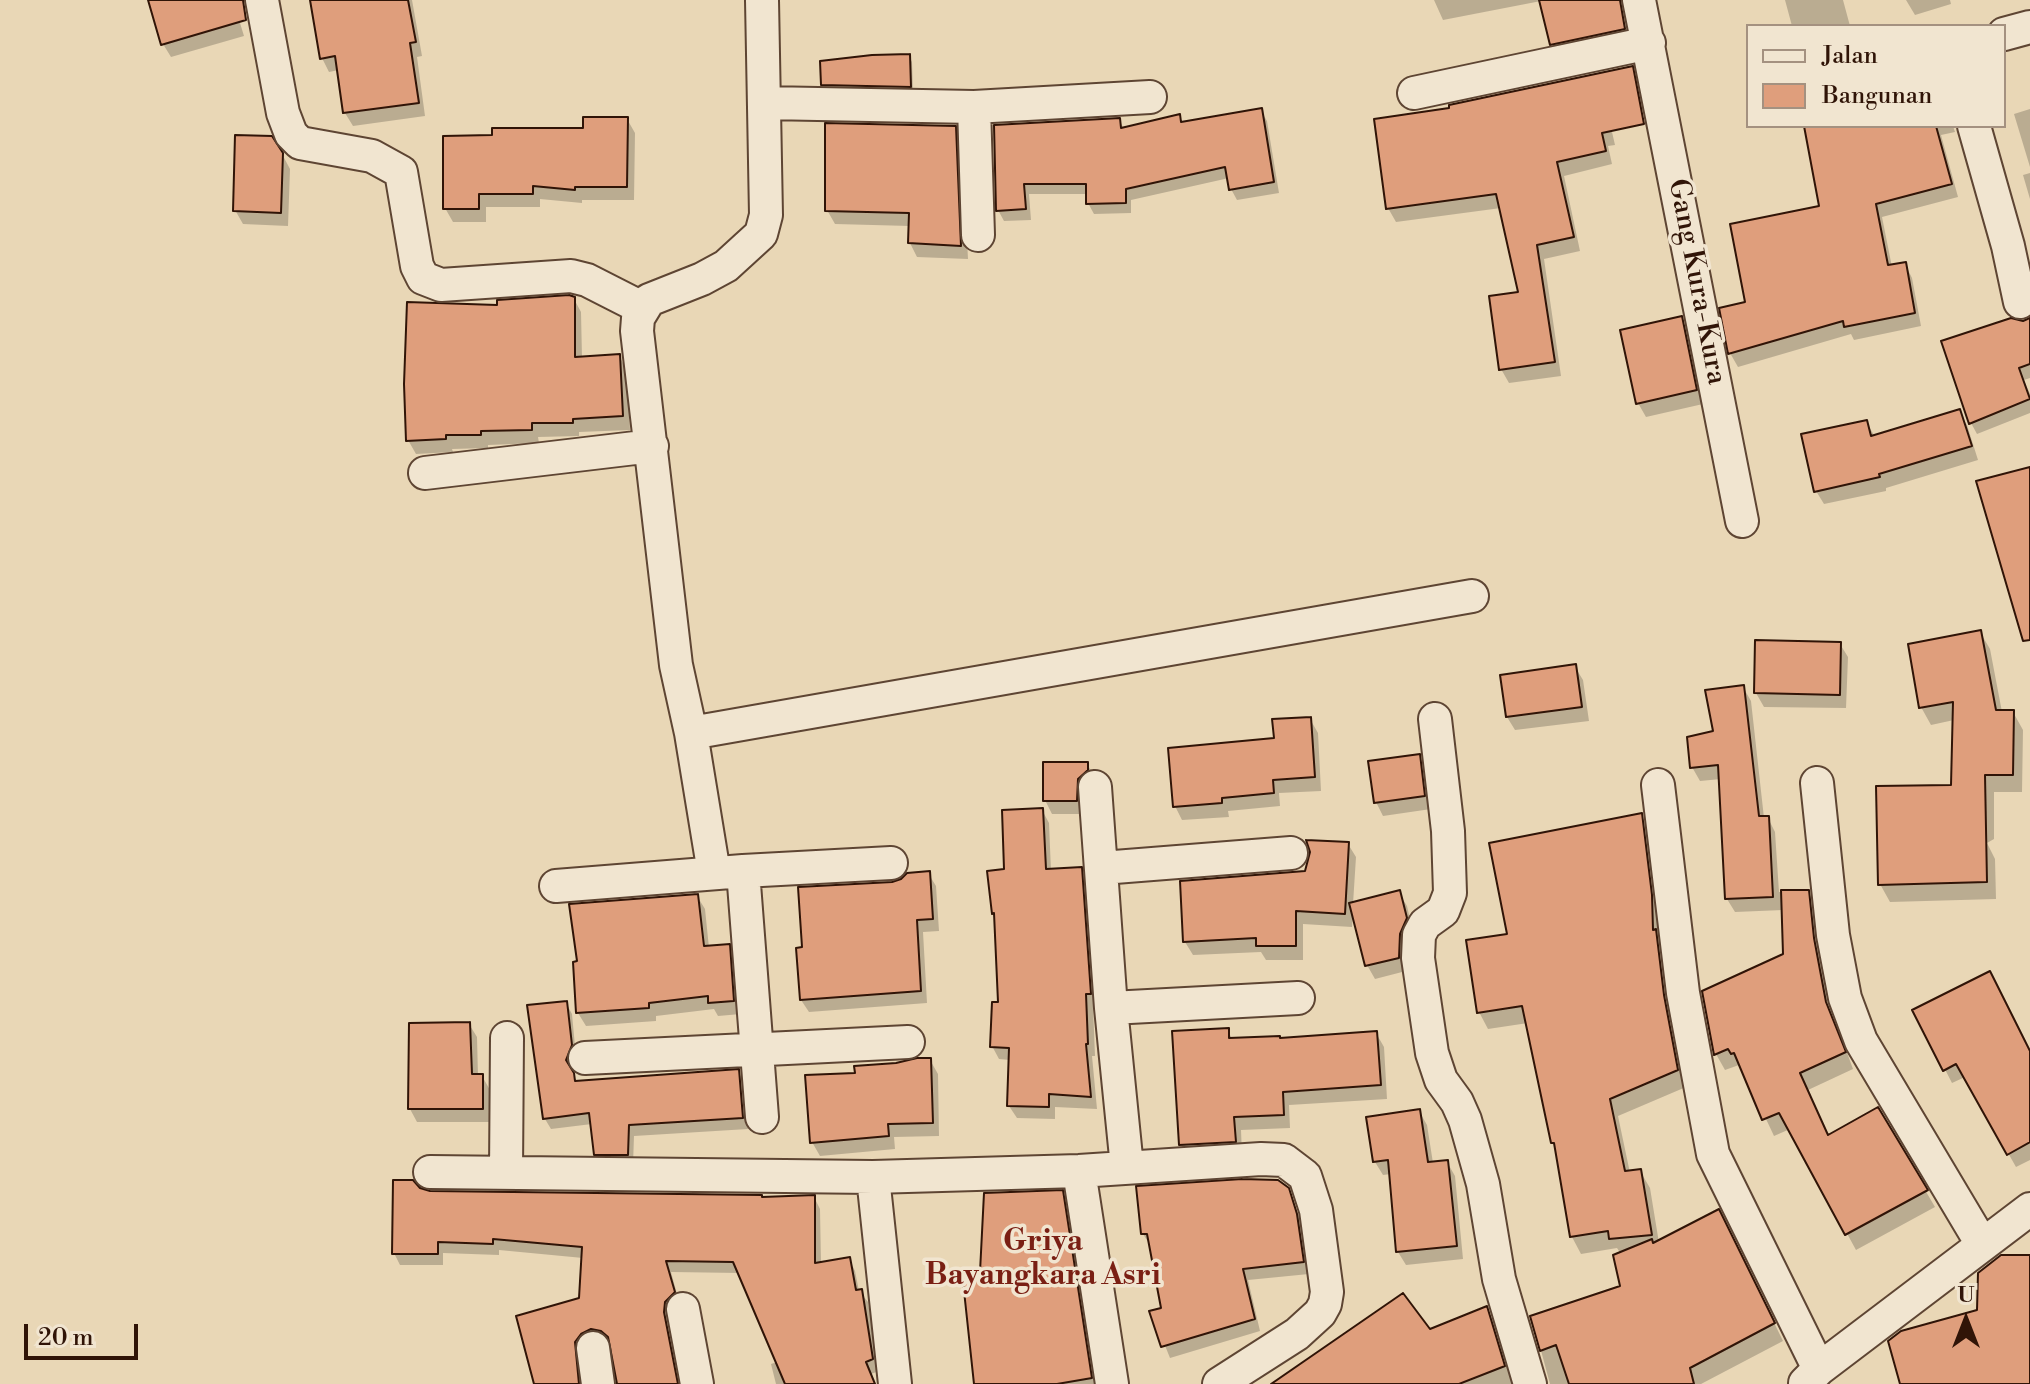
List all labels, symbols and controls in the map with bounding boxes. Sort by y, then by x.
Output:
legend [1746,24,2006,128]
text: Jalan [1822,41,1878,71]
text: Bangunan [1822,81,1932,111]
street label: Gang Kura-Kura [1660,176,1732,388]
district label: Griya Bayangkara Asri [925,1225,1161,1296]
north arrow [1926,1280,2006,1360]
text: U [1957,1282,1975,1309]
scale bar [28,1308,142,1358]
text: 20 m [38,1323,94,1353]

